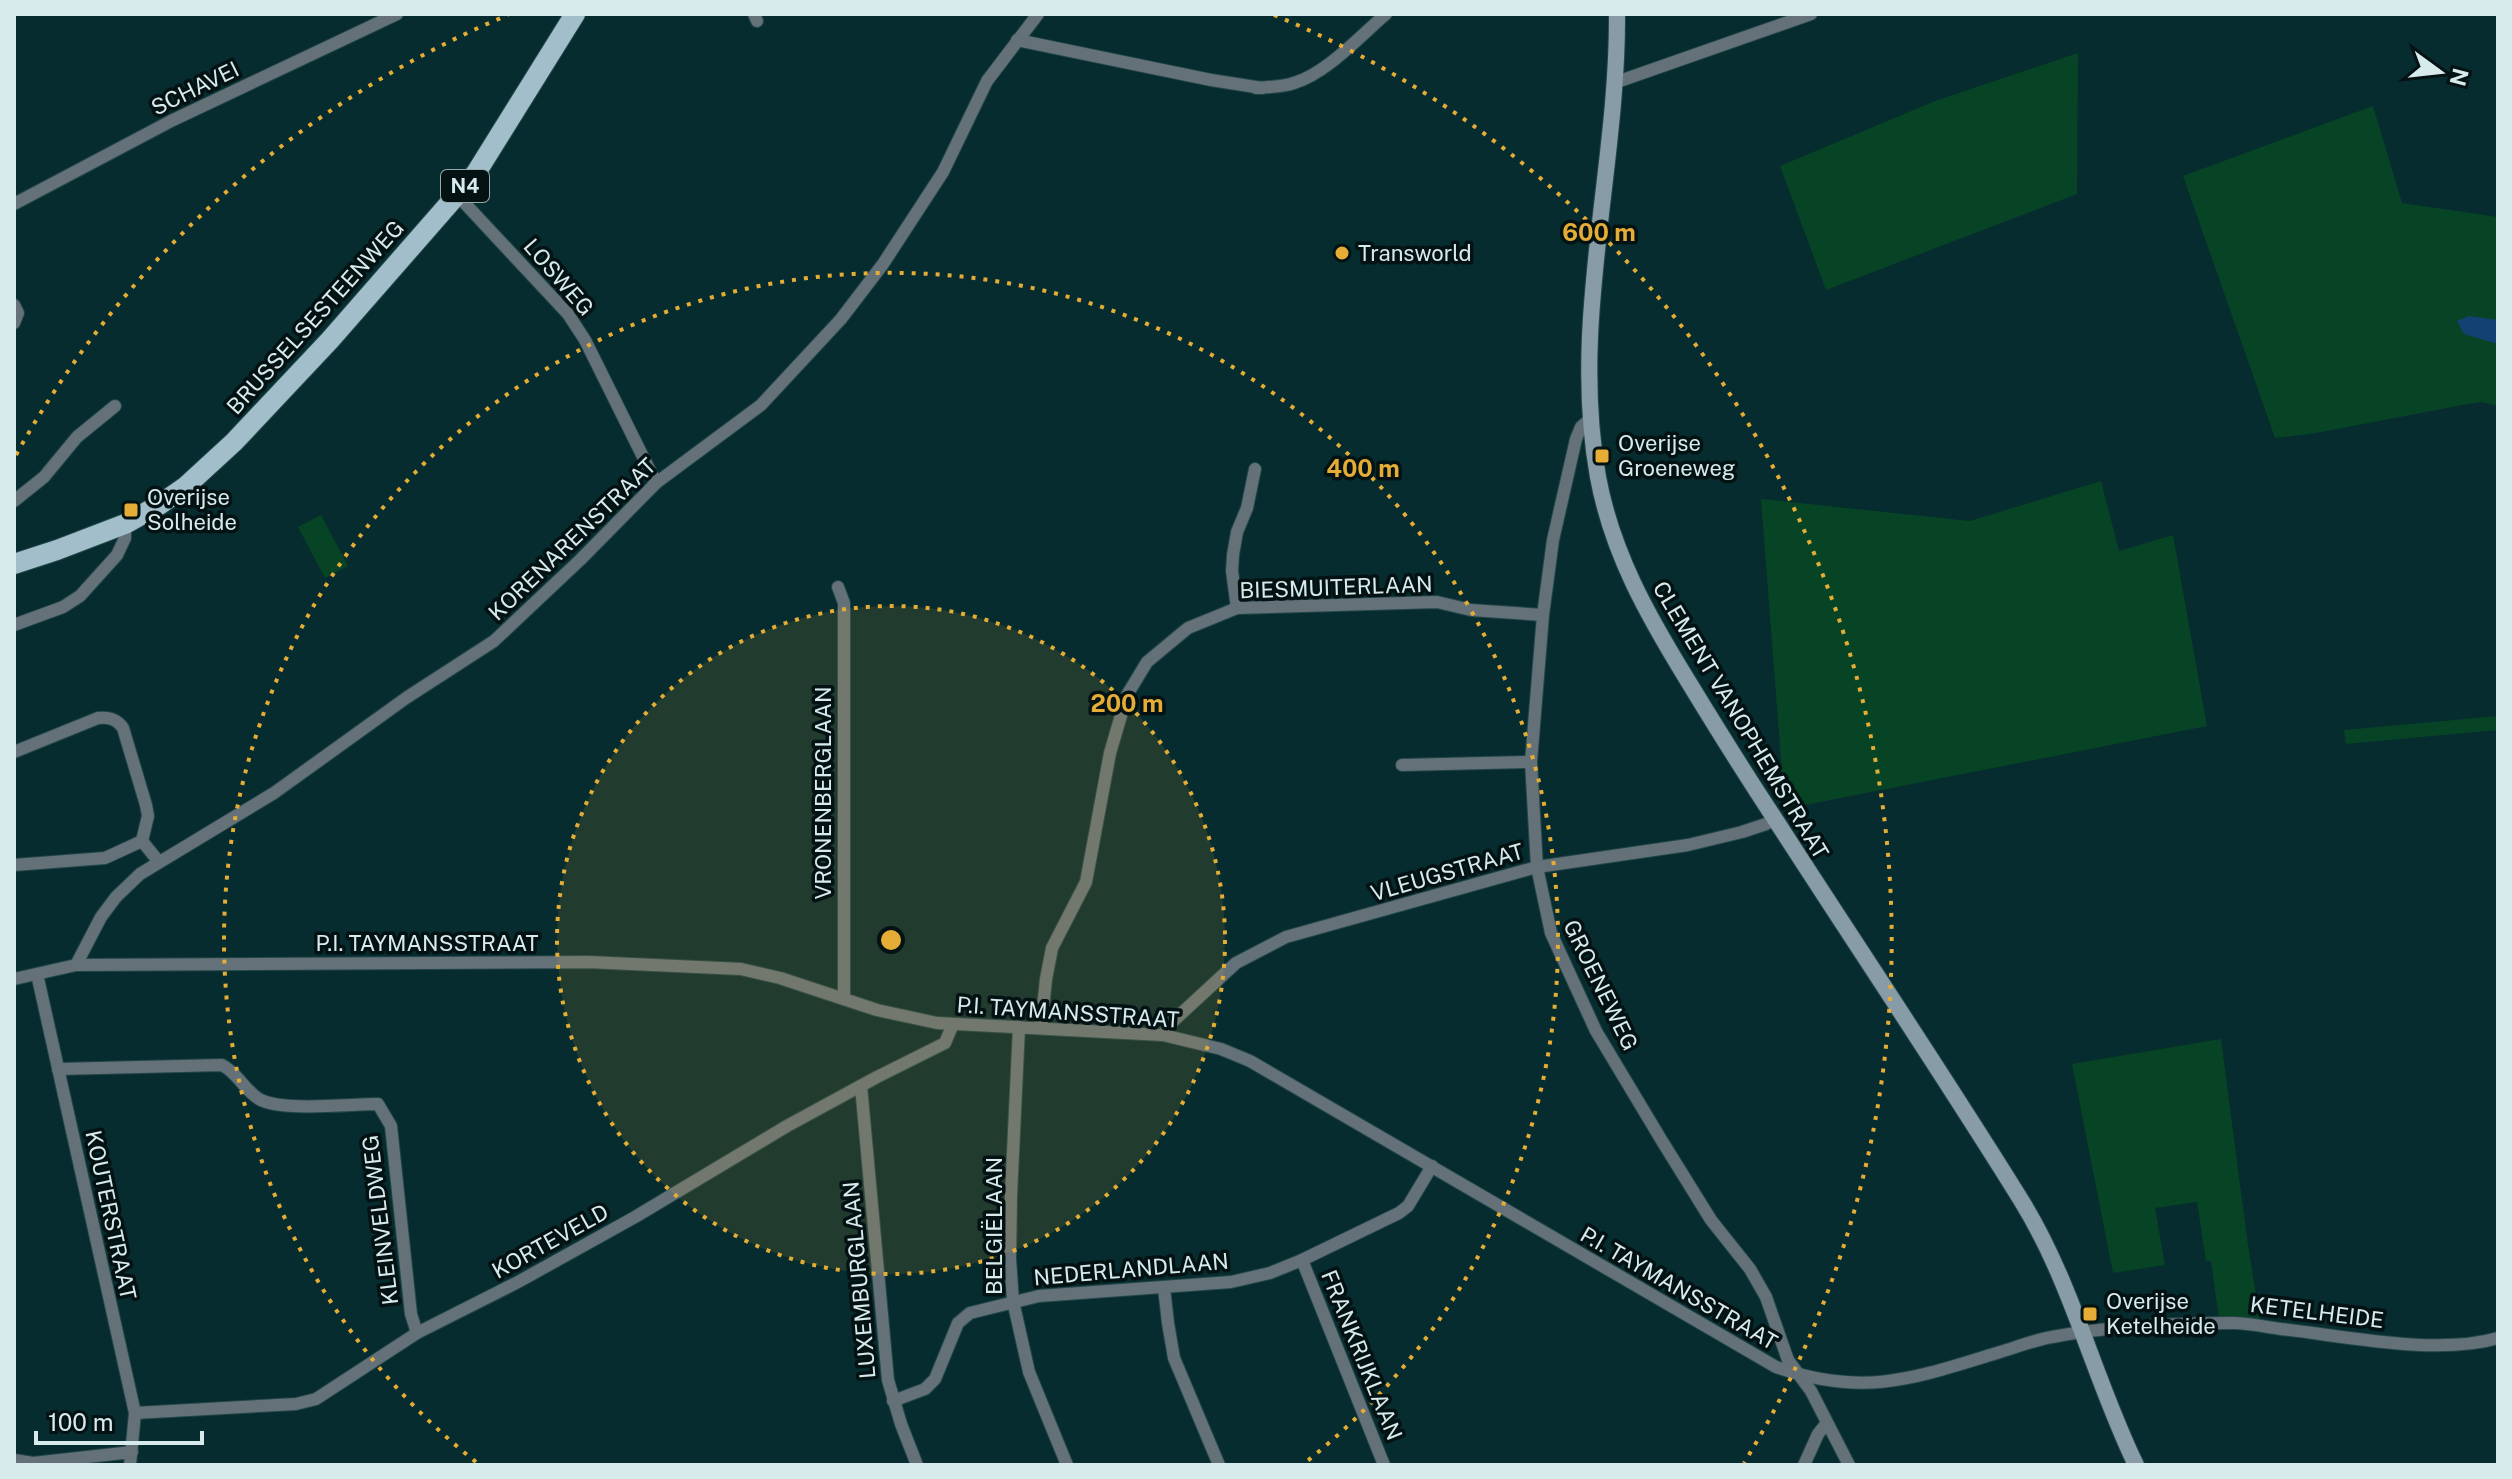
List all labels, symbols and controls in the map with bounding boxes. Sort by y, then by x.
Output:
north arrow [2400,32,2480,112]
street label: SCHAVEI [147,56,243,120]
text: N [2445,65,2474,89]
road number: N4 [441,170,489,202]
street label: BRUSSELSESTEENWEG [221,215,409,419]
text: 600 m [1562,218,1636,246]
street label: LOSWEG [519,233,599,321]
place label: Transworld [1358,240,1472,266]
marker: Transworld [1333,244,1351,262]
place label: Overijse Groeneweg [1618,430,1735,481]
marker: Overijse Groeneweg [1593,447,1611,465]
street label: KORENARENSTRAAT [483,452,661,626]
text: 400 m [1326,454,1400,482]
place label: Overijse Solheide [147,484,237,535]
marker: Overijse Solheide [122,501,140,519]
street label: BIESMUITERLAAN [1239,571,1433,603]
street label: CLEMENT VANOPHEMSTRAAT [1648,577,1834,863]
street label: VRONENBERGLAAN [810,686,836,900]
text: 200 m [1090,689,1164,717]
street label: VLEUGSTRAAT [1368,838,1526,906]
street label: GROENEWEG [1558,916,1644,1054]
centre of rings [877,926,905,954]
street label: P.I. TAYMANSSTRAAT [315,930,539,956]
street label: P.I. TAYMANSSTRAAT [956,991,1180,1033]
street label: KOUTERSTRAAT [80,1128,142,1302]
street label: KLEINVELDWEG [357,1134,403,1306]
street label: BELGIËLAAN [980,1157,1007,1295]
street label: LUXEMBURGLAAN [837,1180,881,1380]
street label: KORTEVELD [487,1198,613,1284]
street label: P.I. TAYMANSSTRAAT [1576,1221,1782,1355]
street label: NEDERLANDLAAN [1032,1248,1230,1290]
street label: FRANKRIJKLAAN [1316,1266,1408,1444]
place label: Overijse Ketelheide [2106,1288,2216,1339]
street label: KETELHEIDE [2249,1291,2385,1333]
marker: Overijse Ketelheide [2081,1305,2099,1323]
scale bar [36,1395,202,1445]
text: 100 m [48,1408,114,1436]

